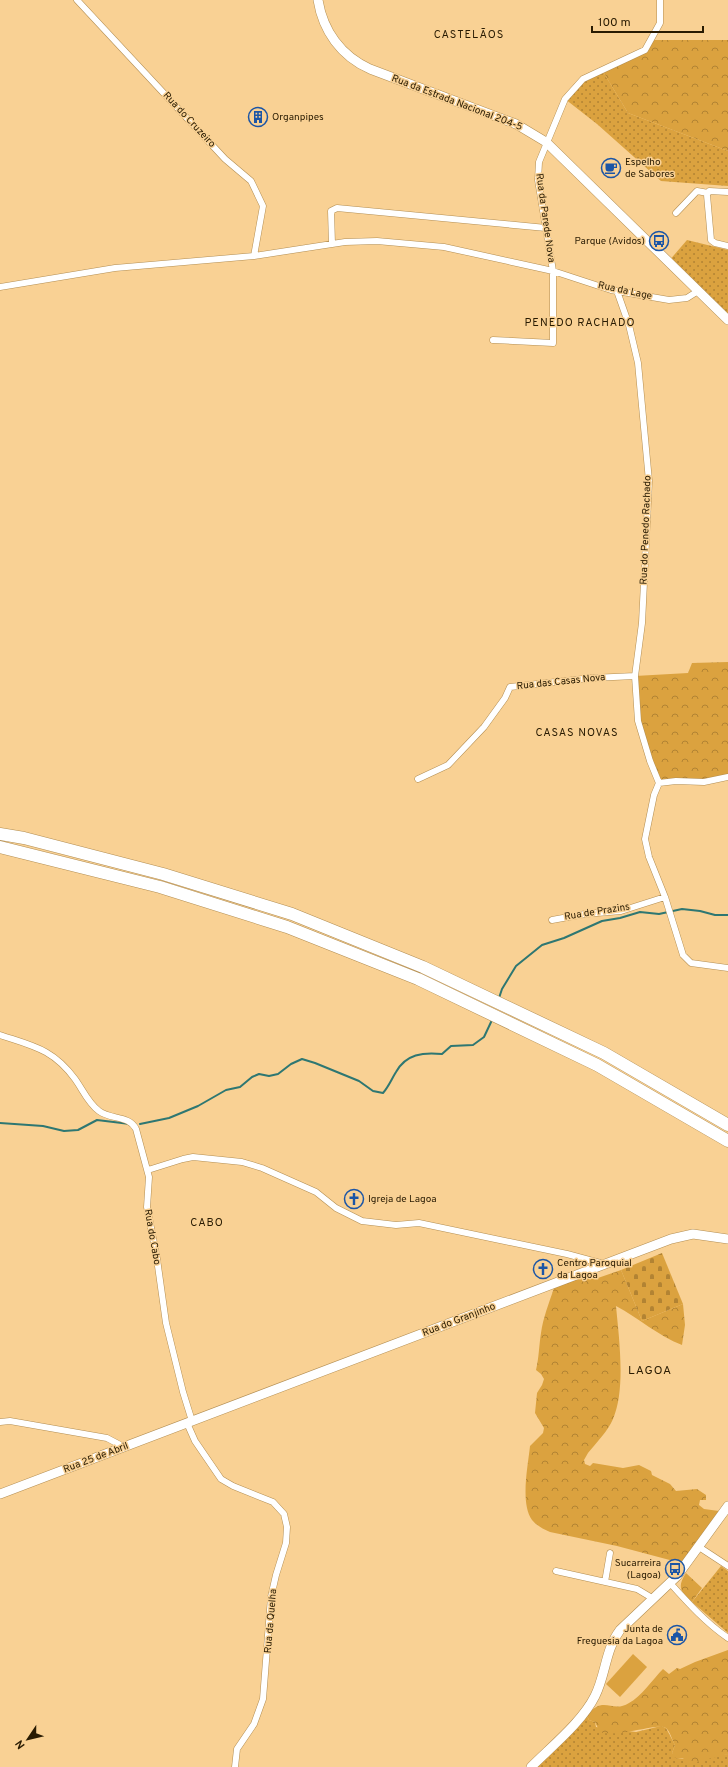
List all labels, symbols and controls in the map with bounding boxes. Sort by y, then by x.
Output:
scale bar [592,8,703,34]
text: 100 m [598,15,631,31]
district label: CASTELÃOS [434,28,504,42]
street label: Rua da Estrada Nacional 204-5 [390,72,524,134]
street label: Rua do Cruzeiro [160,89,218,151]
building icon: Organpipes [247,106,269,128]
place label: Organpipes [272,111,324,124]
place label: Espelho de Sabores [625,156,675,181]
cafe icon: Espelho de Sabores [600,157,622,179]
street label: Rua da Parede Nova [532,173,558,263]
bus stop icon: Parque (Avidos) [648,230,670,252]
place label: Parque (Avidos) [575,235,645,248]
street label: Rua da Lage [597,279,653,303]
district label: PENEDO RACHADO [524,316,636,330]
street label: Rua do Penedo Rachado [638,475,654,585]
street label: Rua das Casas Nova [516,671,606,693]
district label: CASAS NOVAS [535,726,619,740]
street label: Rua de Prazins [563,900,631,924]
church icon: Igreja de Lagoa [343,1188,365,1210]
place label: Igreja de Lagoa [368,1193,437,1206]
street label: Rua do Cabo [141,1208,163,1266]
district label: CABO [190,1216,224,1230]
place label: Centro Paroquial da Lagoa [557,1257,632,1282]
church icon: Centro Paroquial da Lagoa [532,1258,554,1280]
street label: Rua do Granjinho [421,1300,498,1340]
district label: LAGOA [628,1363,672,1379]
street label: Rua 25 de Abril [62,1440,130,1476]
place label: Sucarreira (Lagoa) [615,1557,661,1582]
bus stop icon: Sucarreira (Lagoa) [664,1558,686,1580]
street label: Rua da Quelha [262,1588,280,1654]
place label: Junta de Freguesia da Lagoa [577,1623,663,1648]
public building icon: Junta de Freguesia da Lagoa [666,1624,688,1646]
north arrow [8,1719,48,1759]
text: N [13,1737,29,1751]

